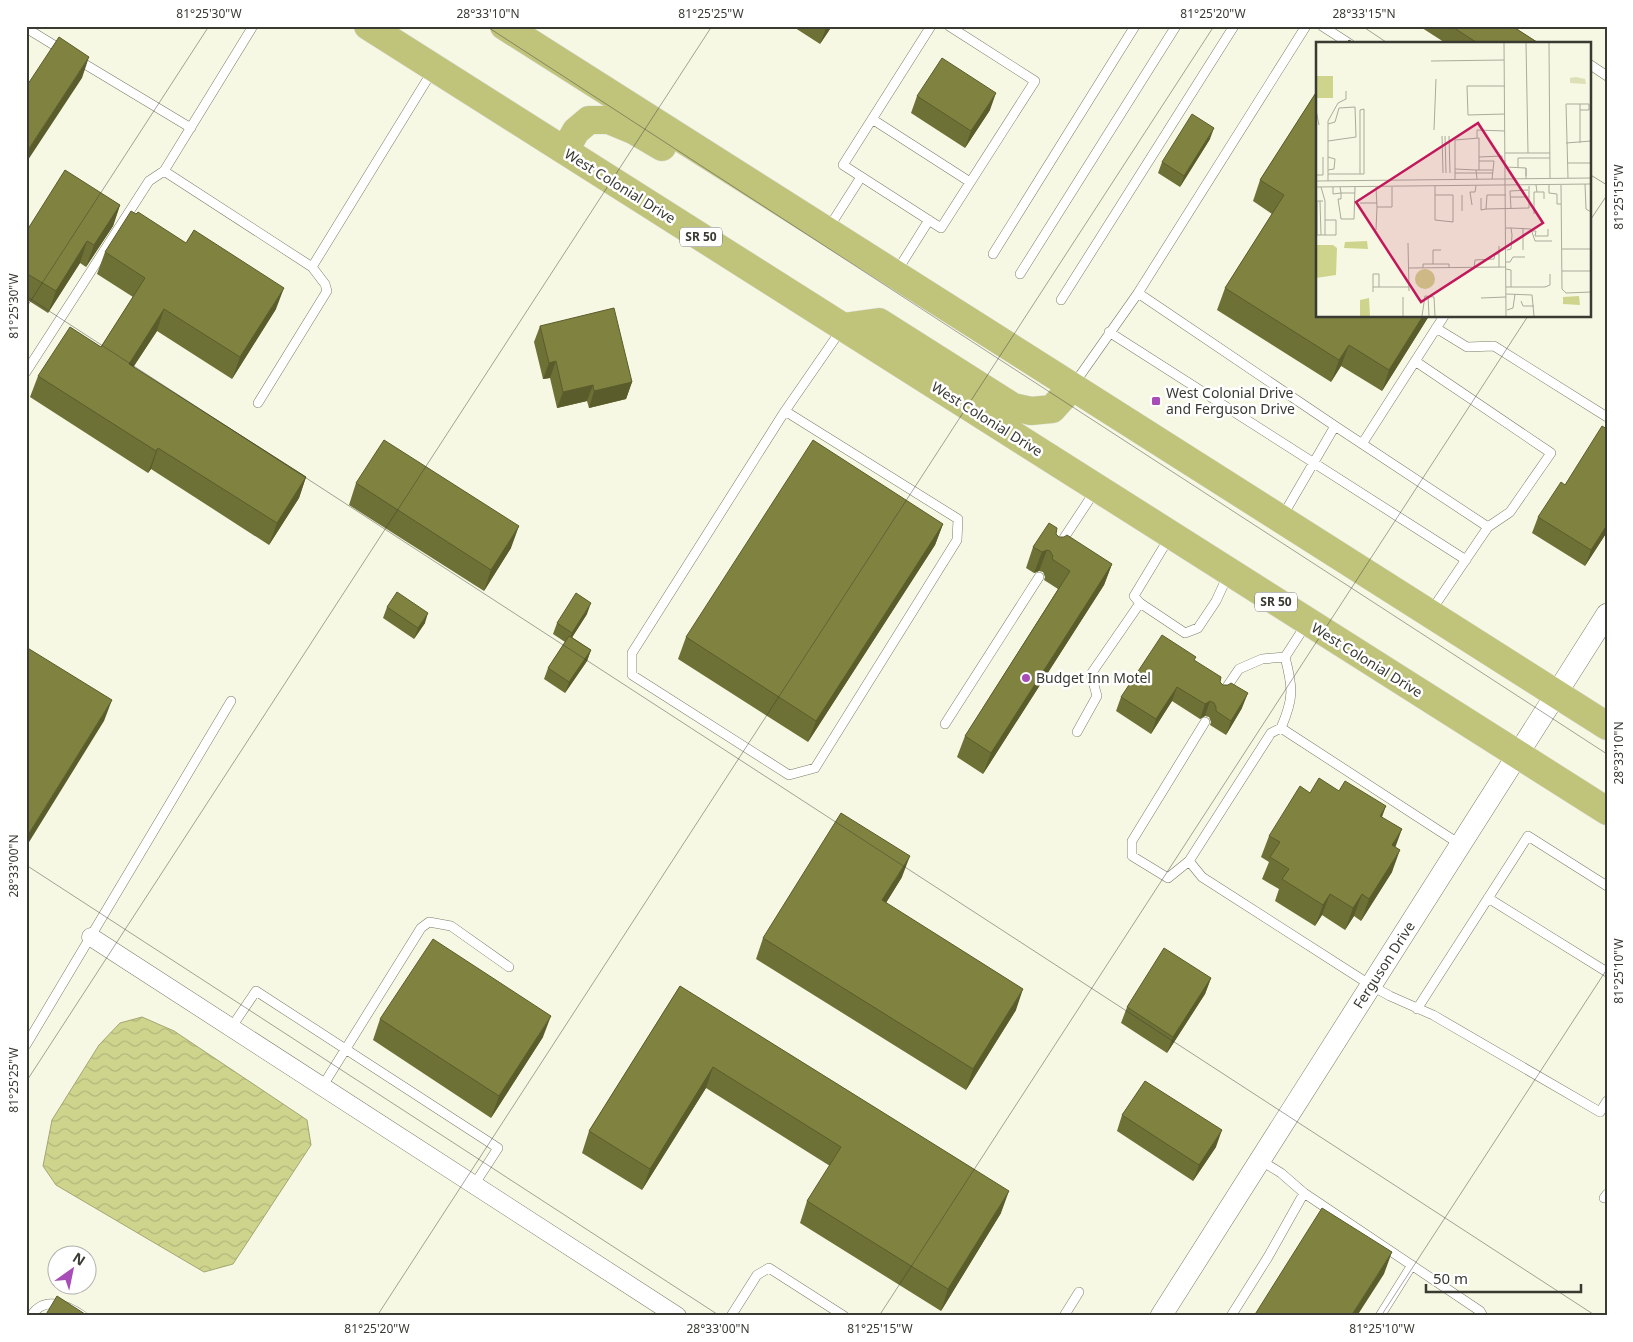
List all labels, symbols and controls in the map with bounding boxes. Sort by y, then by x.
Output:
text: 81°25'30"W [176,5,242,22]
text: 28°33'10"N [456,5,520,22]
text: 81°25'25"W [678,5,744,22]
text: 81°25'20"W [1180,5,1246,22]
text: 28°33'15"N [1332,5,1396,22]
inset map [1316,42,1590,318]
street label: West Colonial Drive [561,144,679,227]
text: 81°25'15"W [1610,164,1627,230]
road number: SR 50 [680,228,722,246]
text: 81°25'30"W [5,273,22,339]
street label: West Colonial Drive [928,377,1046,460]
place label: West Colonial Drive and Ferguson Drive [1166,383,1295,418]
marker: West Colonial Drive and Ferguson Drive [1150,395,1162,407]
road number: SR 50 [1255,592,1297,612]
street label: West Colonial Drive [1308,618,1426,701]
place label: Budget Inn Motel [1036,668,1151,687]
marker: Budget Inn Motel [1020,672,1032,684]
text: 28°33'10"N [1610,721,1627,785]
text: 28°33'00"N [5,834,22,898]
street label: Ferguson Drive [1348,917,1419,1012]
text: 81°25'10"W [1610,938,1627,1004]
text: 81°25'25"W [5,1047,22,1113]
north arrow [48,1244,98,1294]
text: N [69,1248,89,1270]
scale bar [1426,1262,1580,1294]
text: 50 m [1433,1268,1468,1288]
text: 81°25'20"W [344,1320,410,1337]
text: 28°33'00"N [686,1320,750,1337]
text: 81°25'15"W [847,1320,913,1337]
text: 81°25'10"W [1349,1320,1415,1337]

